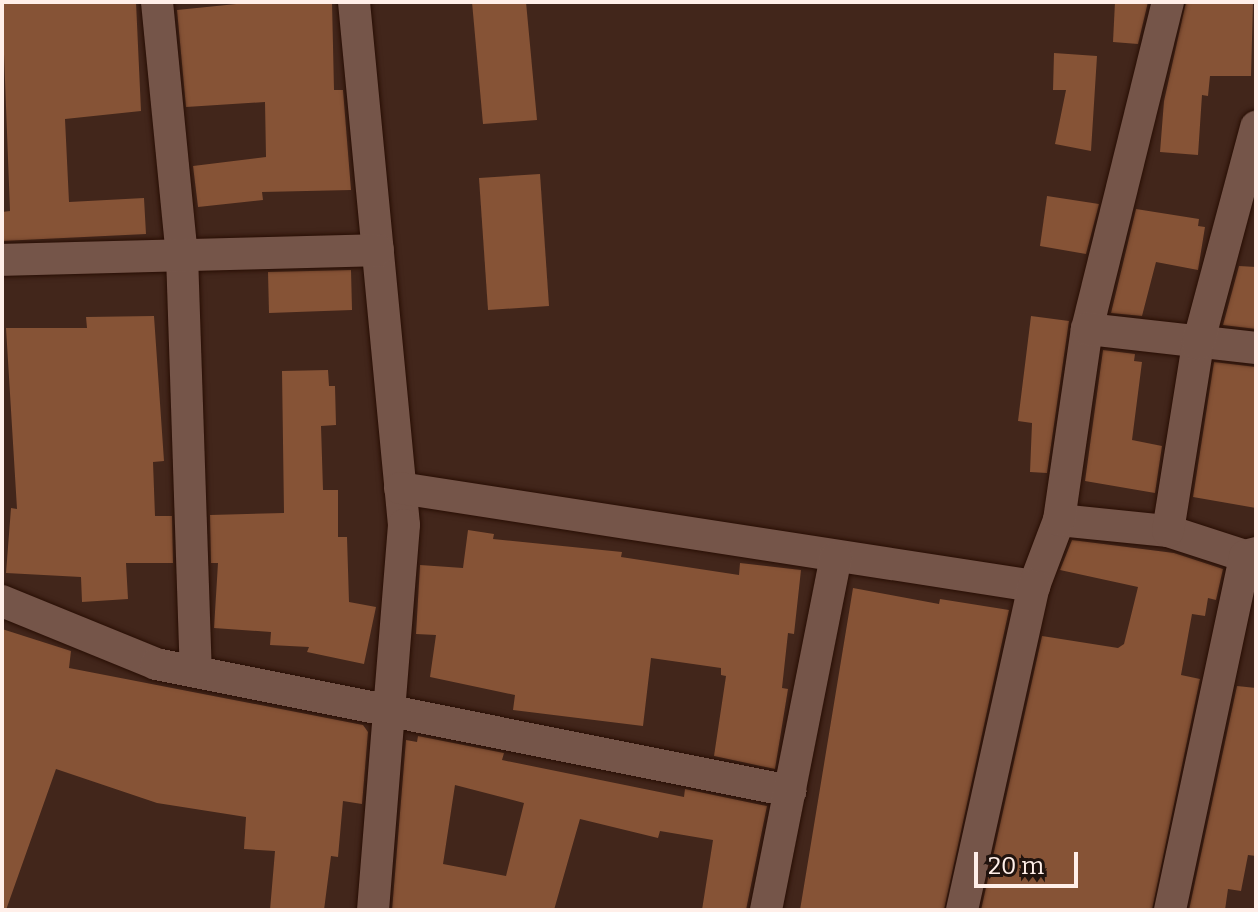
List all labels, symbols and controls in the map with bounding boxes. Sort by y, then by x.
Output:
scale bar [978,836,1082,886]
text: 20 m [988,852,1044,880]

